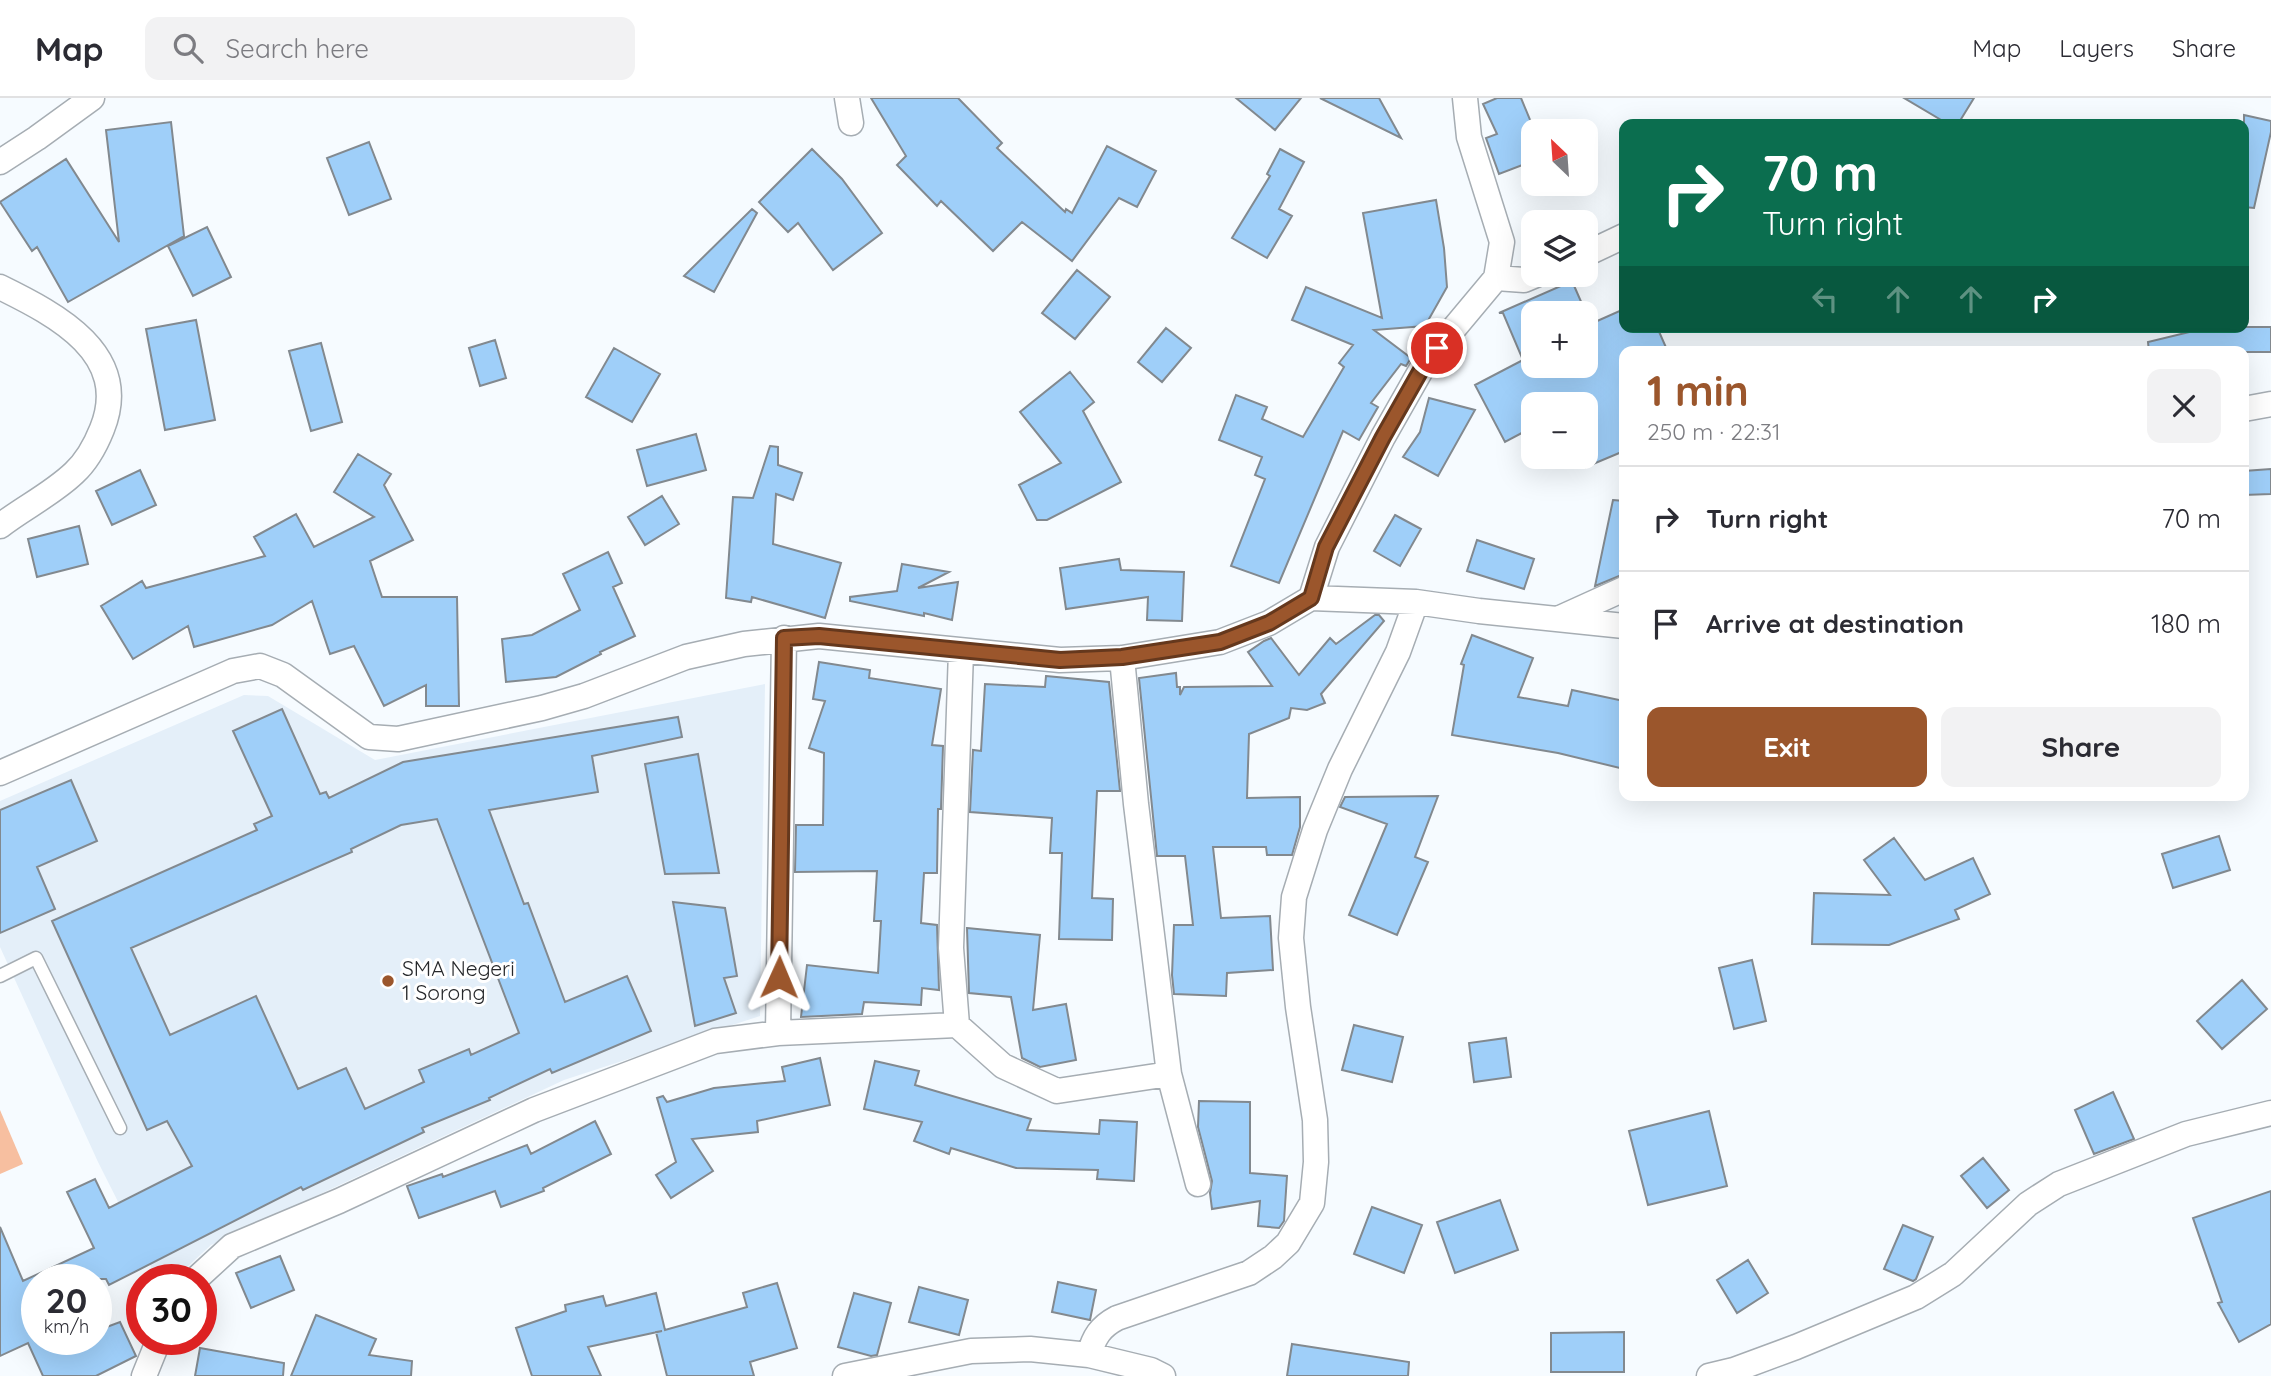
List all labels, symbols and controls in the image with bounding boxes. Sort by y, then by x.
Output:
search box [145,17,635,80]
text: Map [35,28,103,69]
icon: search [169,29,207,67]
text: Search here [225,32,369,65]
text: Map [1972,33,2021,63]
text: Layers [2059,33,2134,63]
text: Share [2172,33,2236,63]
north arrow [1521,119,1598,196]
map controls [1521,119,1598,469]
text: 70 m [1762,142,1878,203]
icon: right [1647,147,1738,238]
text: Turn right [1762,203,1903,243]
button: layers [1521,210,1598,287]
icon: left [1806,280,1844,318]
icon: ahead [1879,280,1917,318]
icon: ahead [1952,280,1990,318]
icon: right [2025,280,2063,318]
button: + [1521,301,1598,378]
pin [1407,318,1467,378]
icon: arrive [1418,329,1456,367]
text: 1 min [1647,364,1749,417]
button: close [2147,369,2221,443]
button: − [1521,392,1598,469]
text: 250 m · 22:31 [1647,417,1781,446]
icon: right [1647,500,1685,538]
text: Turn right [1706,502,1828,535]
text: 70 m [2161,502,2221,535]
icon: arrive [1647,605,1685,643]
text: Arrive at destination [1706,607,1964,640]
text: 180 m [2151,607,2221,640]
button: Exit [1647,707,1927,787]
button: Share [1941,707,2221,787]
position arrow [742,940,816,1014]
place label: SMA Negeri 1 Sorong [402,955,515,1005]
marker: SMA Negeri 1 Sorong [380,973,396,989]
speed limit sign: 30 [126,1264,217,1355]
text: 20 [46,1278,87,1322]
text: km/h [44,1315,89,1338]

